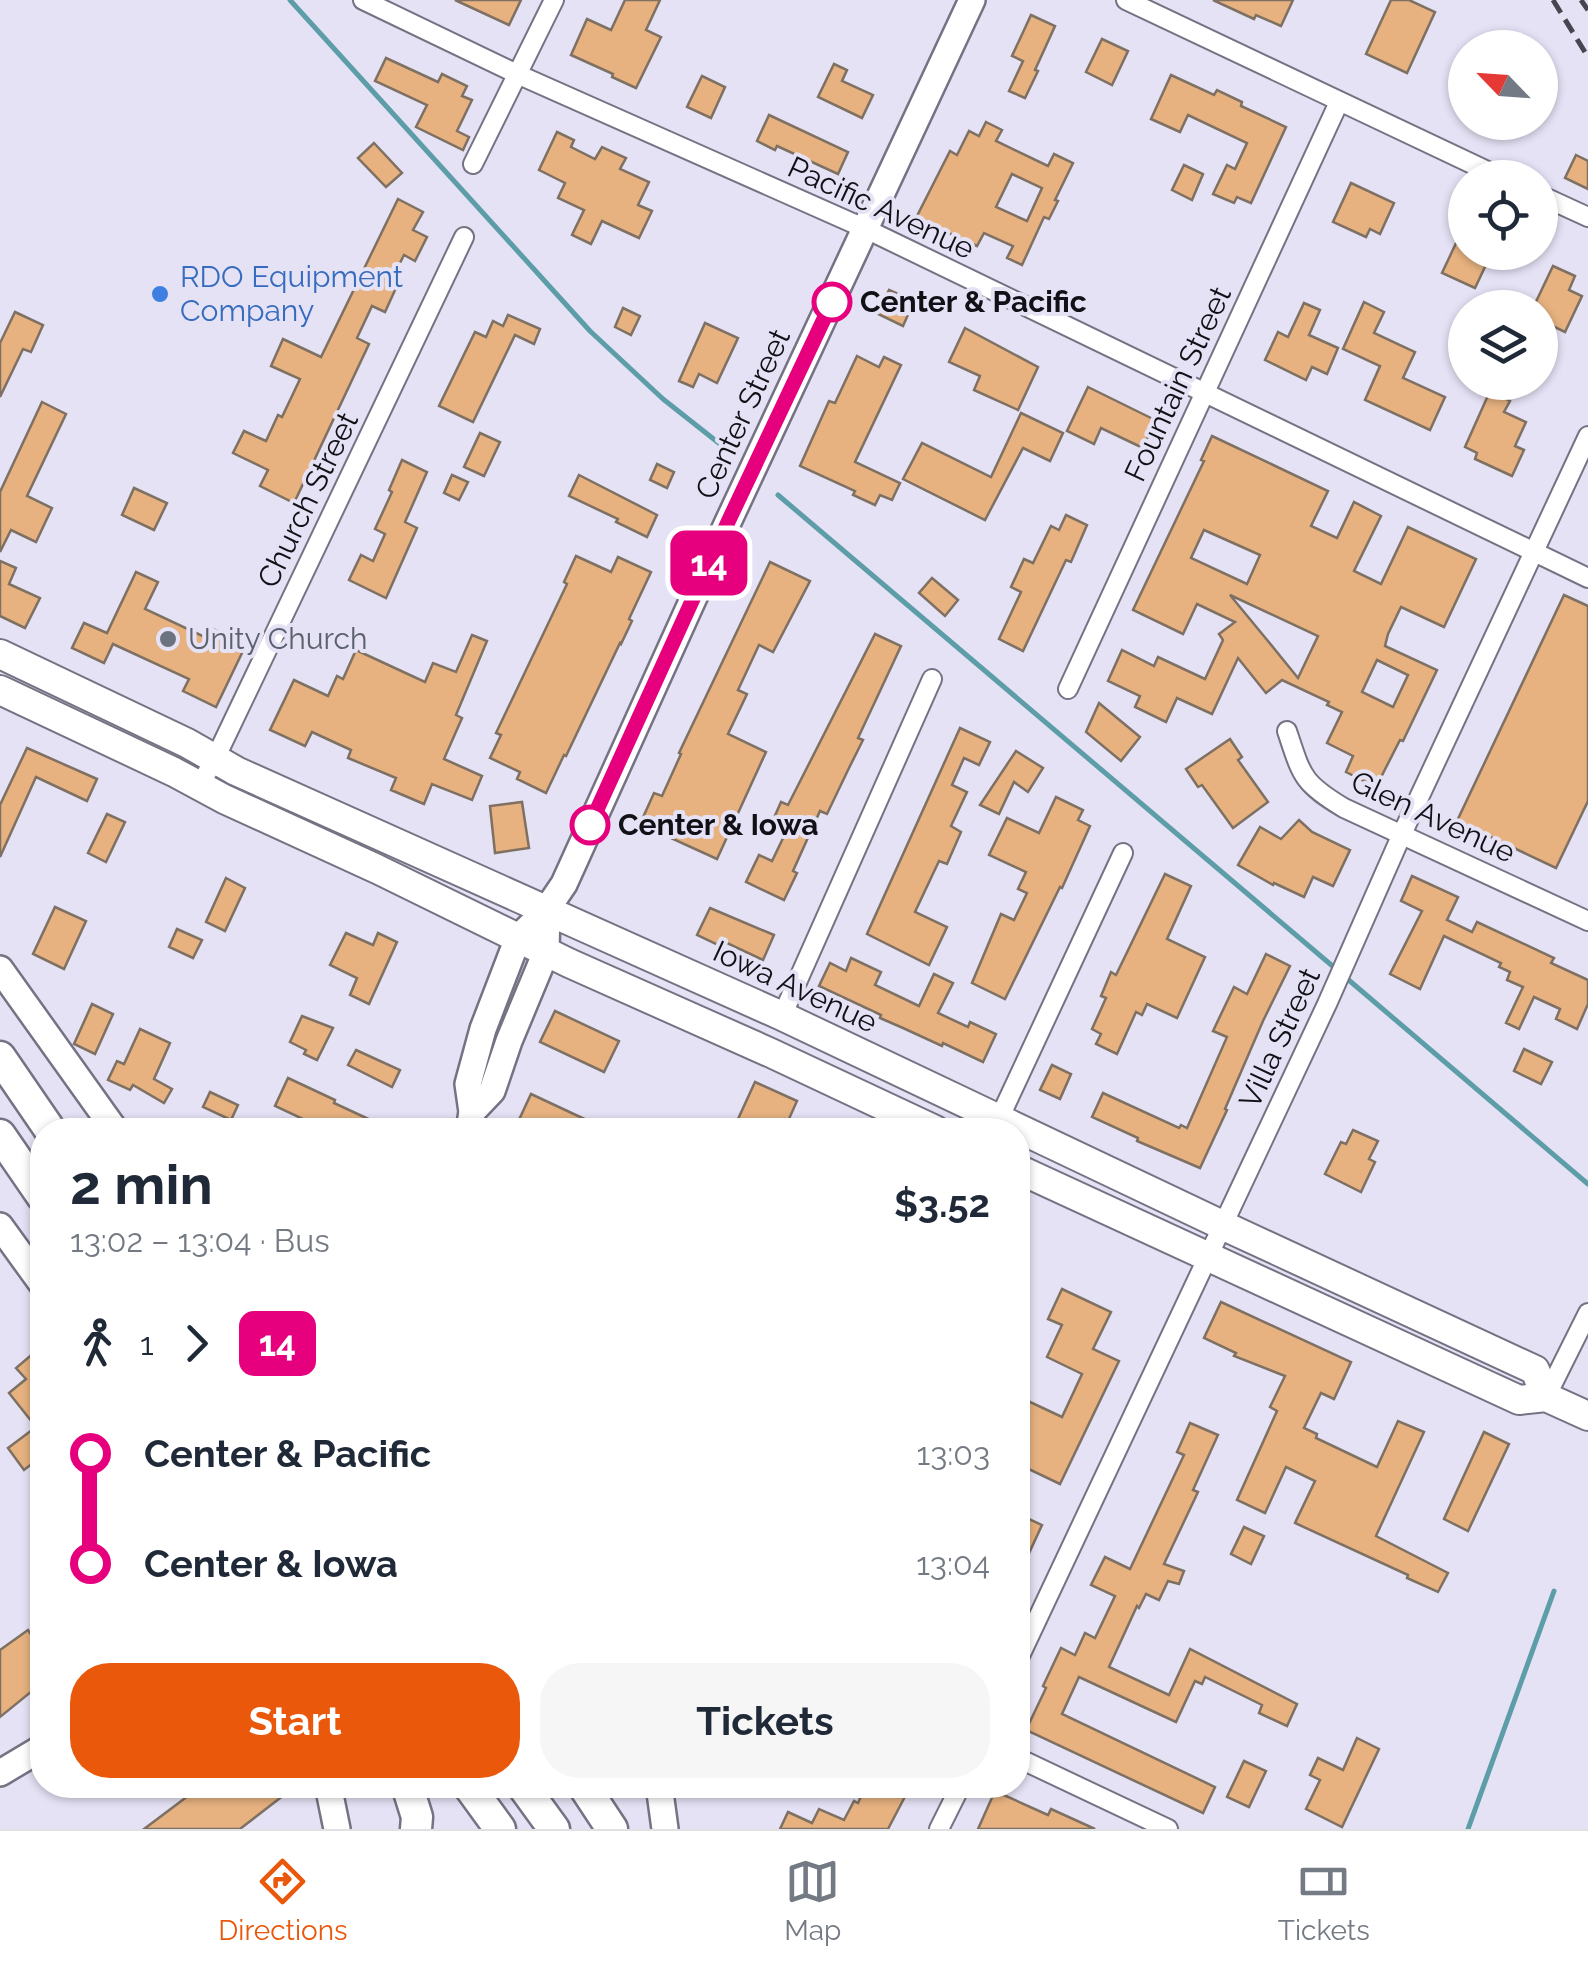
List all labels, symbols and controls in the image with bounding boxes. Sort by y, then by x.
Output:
north arrow [1448,30,1558,140]
map controls [1448,30,1558,400]
street label: Pacific Avenue [783,149,980,266]
button: locate [1448,160,1558,270]
place label: RDO Equipment Company [180,259,403,328]
street label: Fountain Street [1117,281,1238,487]
marker: RDO Equipment Company [149,283,171,305]
marker: Center & Pacific [813,283,851,321]
place label: Center & Pacific [860,284,1087,319]
button: layers [1448,290,1558,400]
street label: Center Street [688,323,797,504]
street label: Church Street [250,406,365,593]
line badge: 14 [664,530,754,596]
text: 14 [690,543,728,584]
place label: Unity Church [188,621,368,656]
marker: Unity Church [157,628,179,650]
street label: Glen Avenue [1346,763,1521,870]
marker: Center & Iowa [571,806,609,844]
place label: Center & Iowa [618,807,818,842]
street label: Iowa Avenue [708,933,883,1040]
street label: Villa Street [1232,962,1327,1113]
text: 2 min [70,1152,213,1217]
text: $3.52 [894,1181,990,1226]
text: 13:02 – 13:04 · Bus [70,1222,330,1259]
icon: walk [70,1316,125,1371]
icon: forward [169,1316,224,1371]
text: 14 [259,1323,296,1364]
text: 1 [140,1325,154,1362]
text: Center & Pacific [144,1431,431,1476]
text: 13:03 [917,1435,990,1472]
text: Center & Iowa [144,1541,398,1586]
text: 13:04 [916,1545,990,1582]
button: Start [70,1663,520,1778]
button: Tickets [540,1663,990,1778]
tab: Directions [218,1854,348,1947]
tab: Map [784,1854,841,1947]
tab: Tickets [1278,1854,1370,1947]

